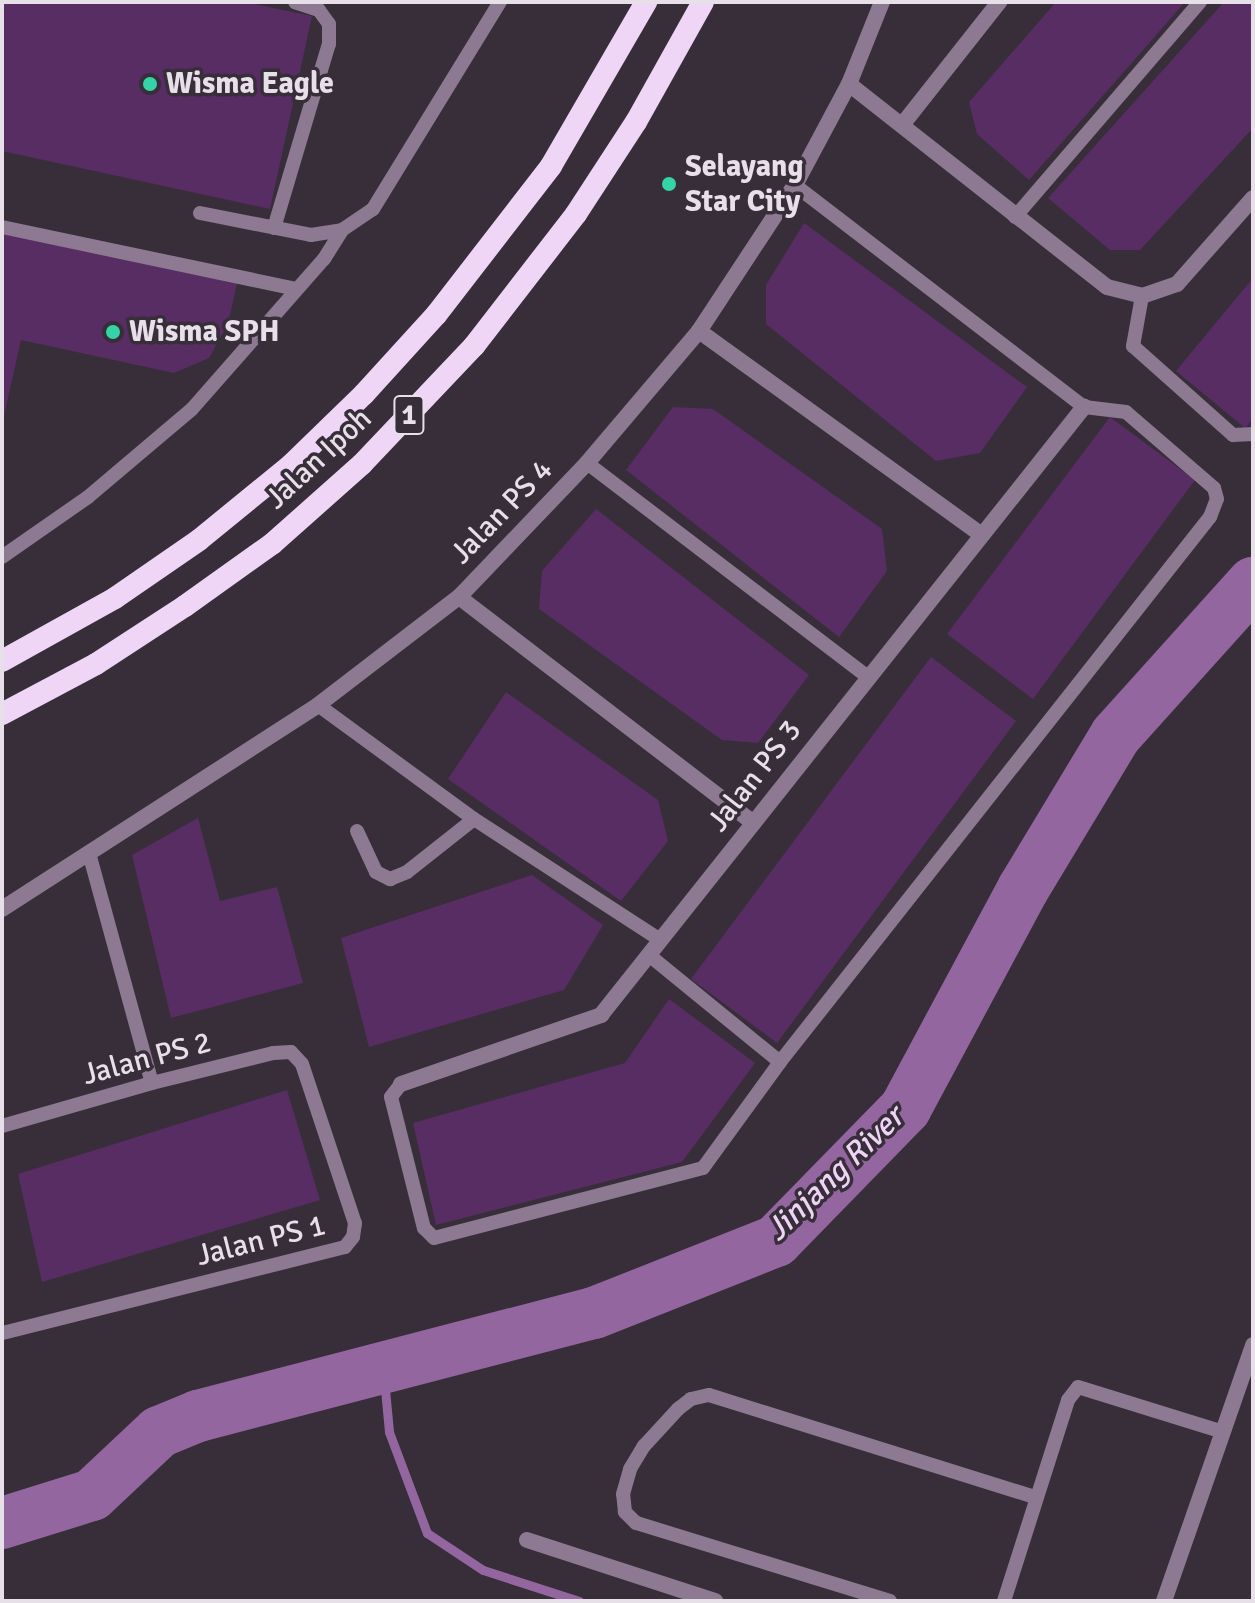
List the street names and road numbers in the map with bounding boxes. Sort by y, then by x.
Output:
road number: 1 [393,391,425,439]
street label: Jalan Ipoh [259,401,379,517]
street label: Jalan PS 4 [443,452,561,572]
street label: Jalan PS 3 [700,713,810,839]
street label: Jalan PS 2 [79,1025,215,1093]
street label: Jalan PS 1 [193,1208,329,1274]

